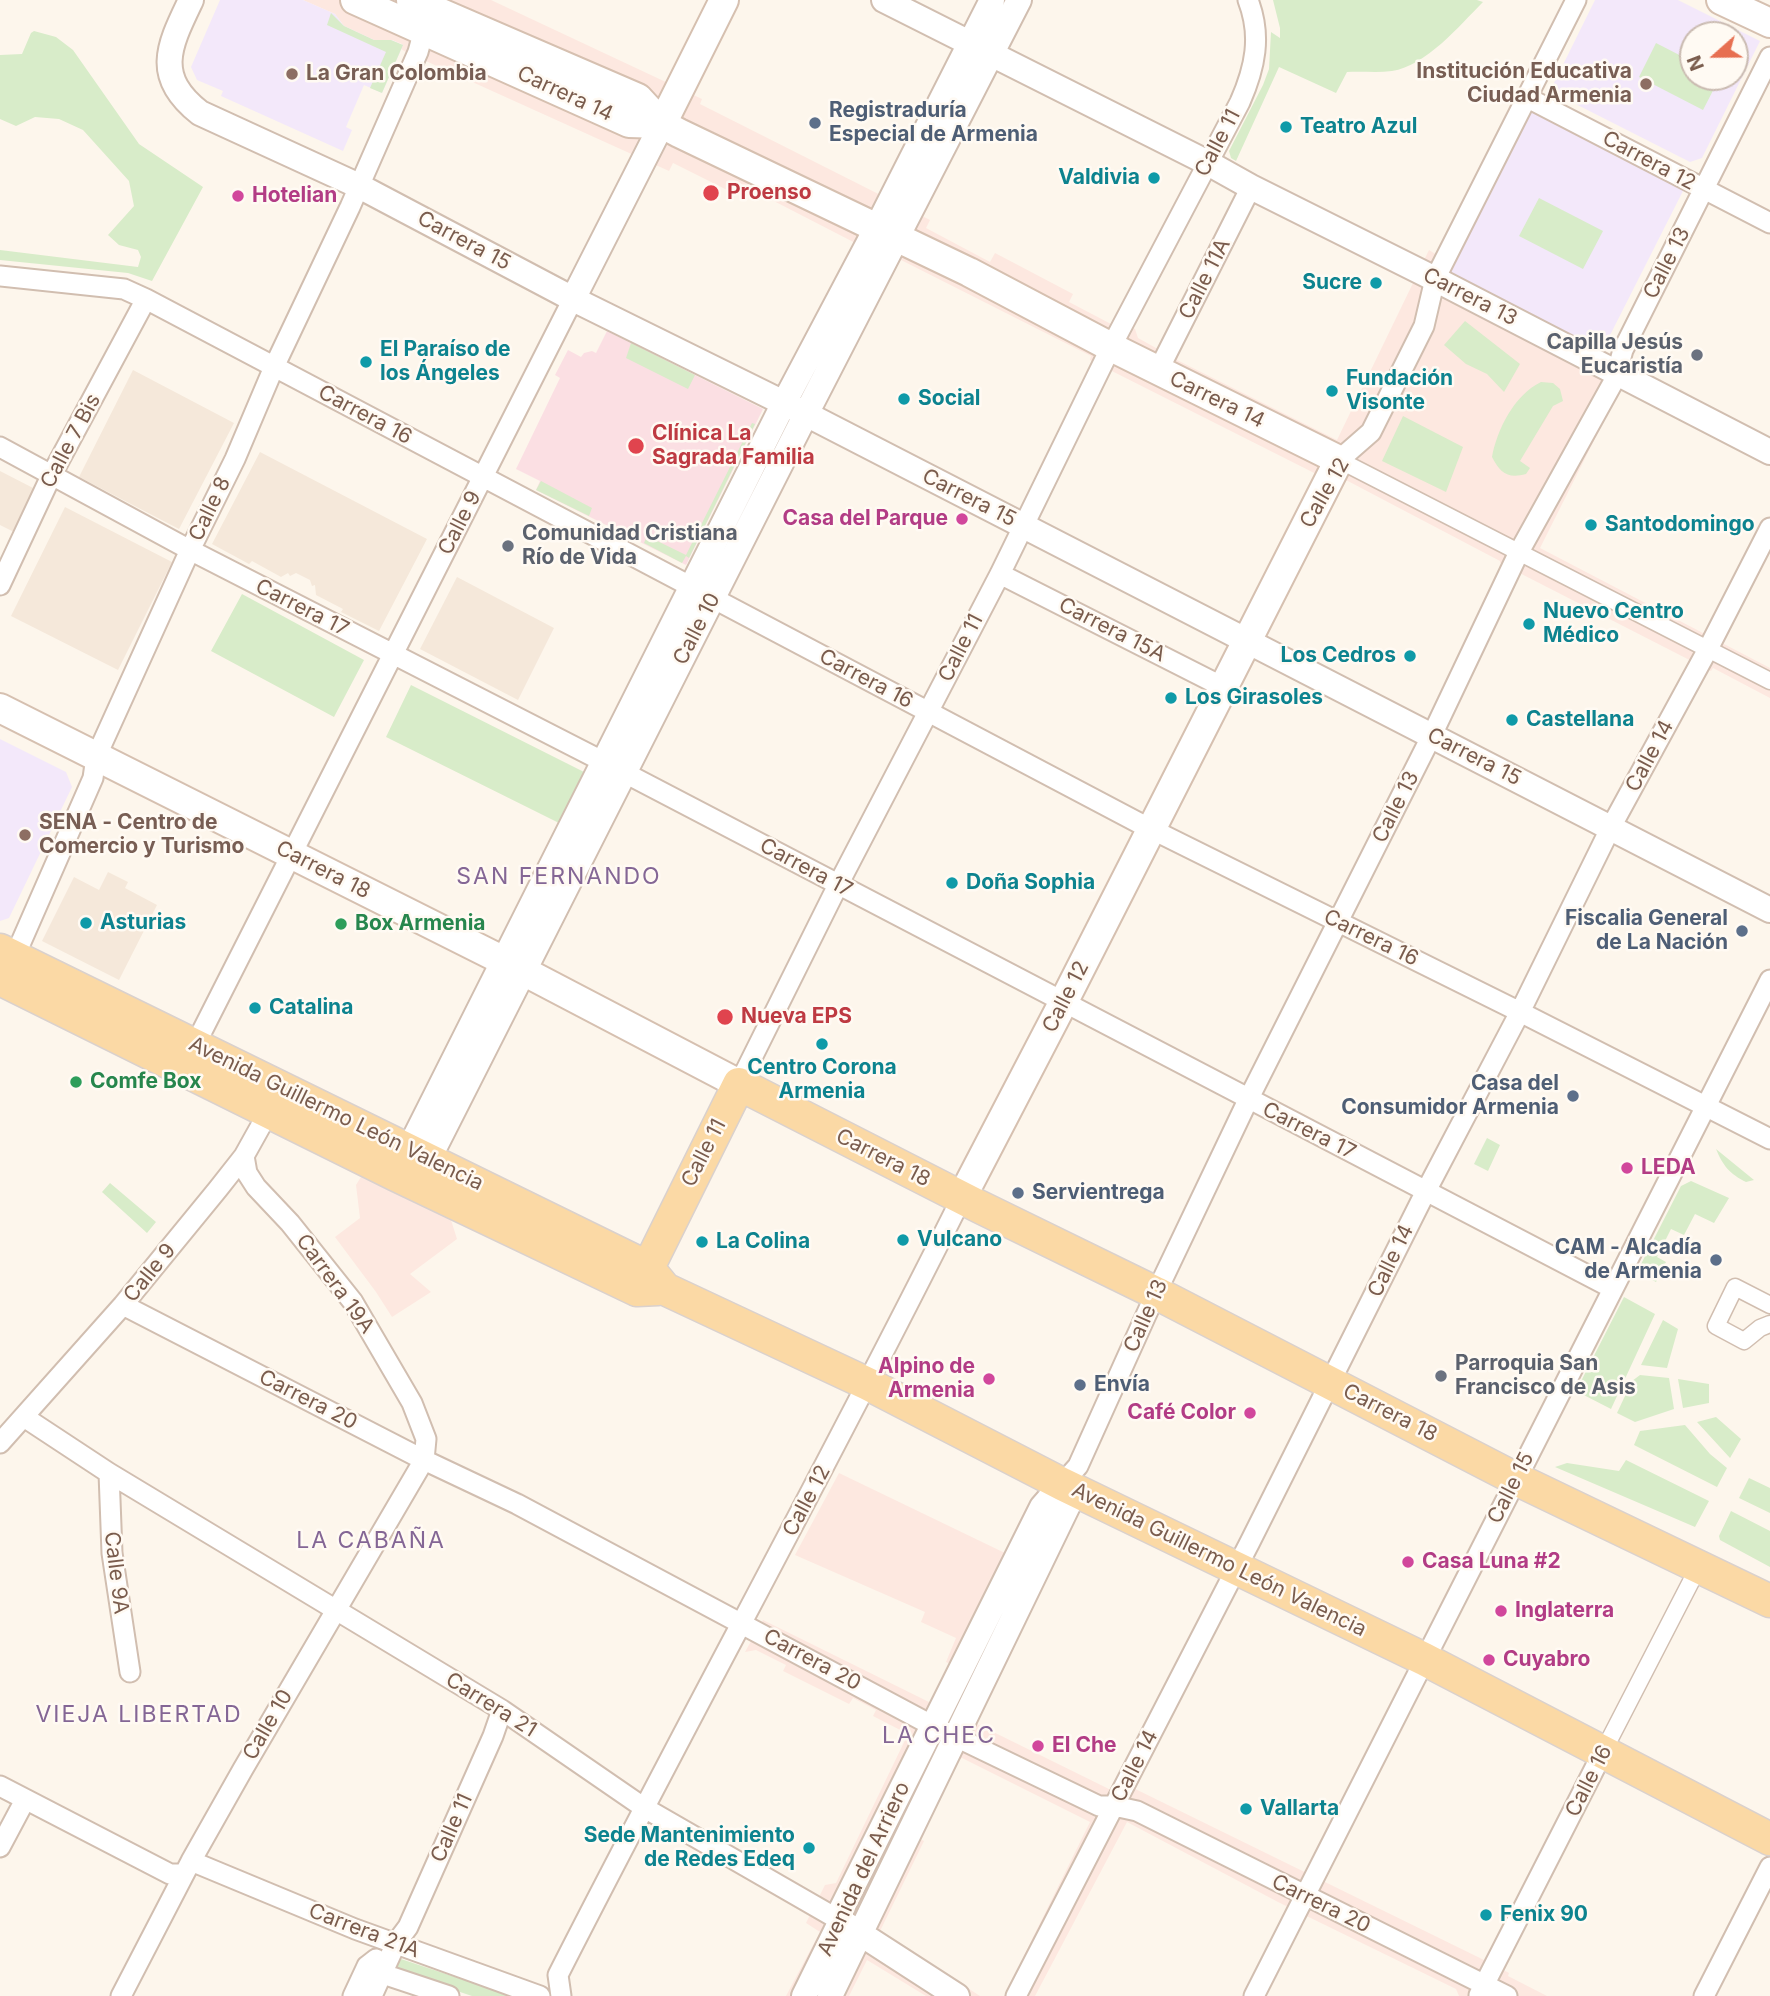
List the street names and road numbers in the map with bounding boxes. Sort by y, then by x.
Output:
street label: Carrera 14 [513,61,617,127]
street label: Calle 11 [1190,105,1246,181]
street label: Carrera 12 [1598,126,1700,196]
street label: Carrera 15 [413,206,515,276]
street label: Calle 13 [1638,223,1696,303]
street label: Calle 11A [1174,235,1236,323]
street label: Carrera 13 [1419,263,1521,331]
street label: Carrera 14 [1165,366,1269,434]
street label: Carrera 16 [314,380,416,450]
street label: Calle 7 Bis [36,390,106,492]
street label: Calle 12 [1295,453,1355,533]
street label: Carrera 15 [918,464,1020,532]
street label: Calle 8 [184,473,236,545]
street label: Calle 9 [433,487,487,559]
street label: Carrera 17 [251,574,353,642]
street label: Calle 10 [668,589,726,669]
street label: Carrera 15A [1054,592,1170,668]
street label: Calle 11 [933,610,989,686]
street label: Carrera 16 [815,644,917,714]
street label: Calle 14 [1621,716,1679,796]
street label: Carrera 15 [1423,723,1525,791]
street label: Calle 13 [1367,767,1425,847]
street label: Carrera 17 [755,833,857,903]
street label: Carrera 18 [272,836,374,904]
street label: Carrera 16 [1319,904,1423,972]
street label: Calle 12 [1037,957,1095,1037]
street label: Avenida Guillermo León Valencia [185,1032,487,1196]
street label: Carrera 17 [1258,1097,1360,1165]
street label: Calle 11 [676,1115,732,1191]
street label: Carrera 18 [832,1124,934,1192]
street label: Calle 14 [1363,1221,1419,1301]
street label: Carrera 19A [290,1229,380,1339]
street label: Calle 9 [119,1238,181,1308]
street label: Calle 13 [1119,1276,1173,1356]
street label: Carrera 20 [255,1365,361,1435]
street label: Carrera 18 [1339,1379,1441,1447]
street label: Calle 15 [1482,1448,1540,1528]
street label: Calle 12 [778,1461,836,1541]
street label: Avenida Guillermo León Valencia [1068,1478,1370,1642]
street label: Calle 9A [98,1530,134,1616]
street label: Carrera 20 [759,1624,865,1696]
street label: Carrera 21 [441,1667,541,1743]
street label: Calle 10 [238,1685,298,1765]
street label: Calle 14 [1106,1726,1164,1806]
street label: Calle 16 [1560,1741,1618,1821]
street label: Avenida del Arriero [813,1778,915,1960]
street label: Calle 11 [426,1790,478,1866]
street label: Carrera 20 [1267,1869,1375,1939]
street label: Carrera 21A [305,1898,423,1964]

